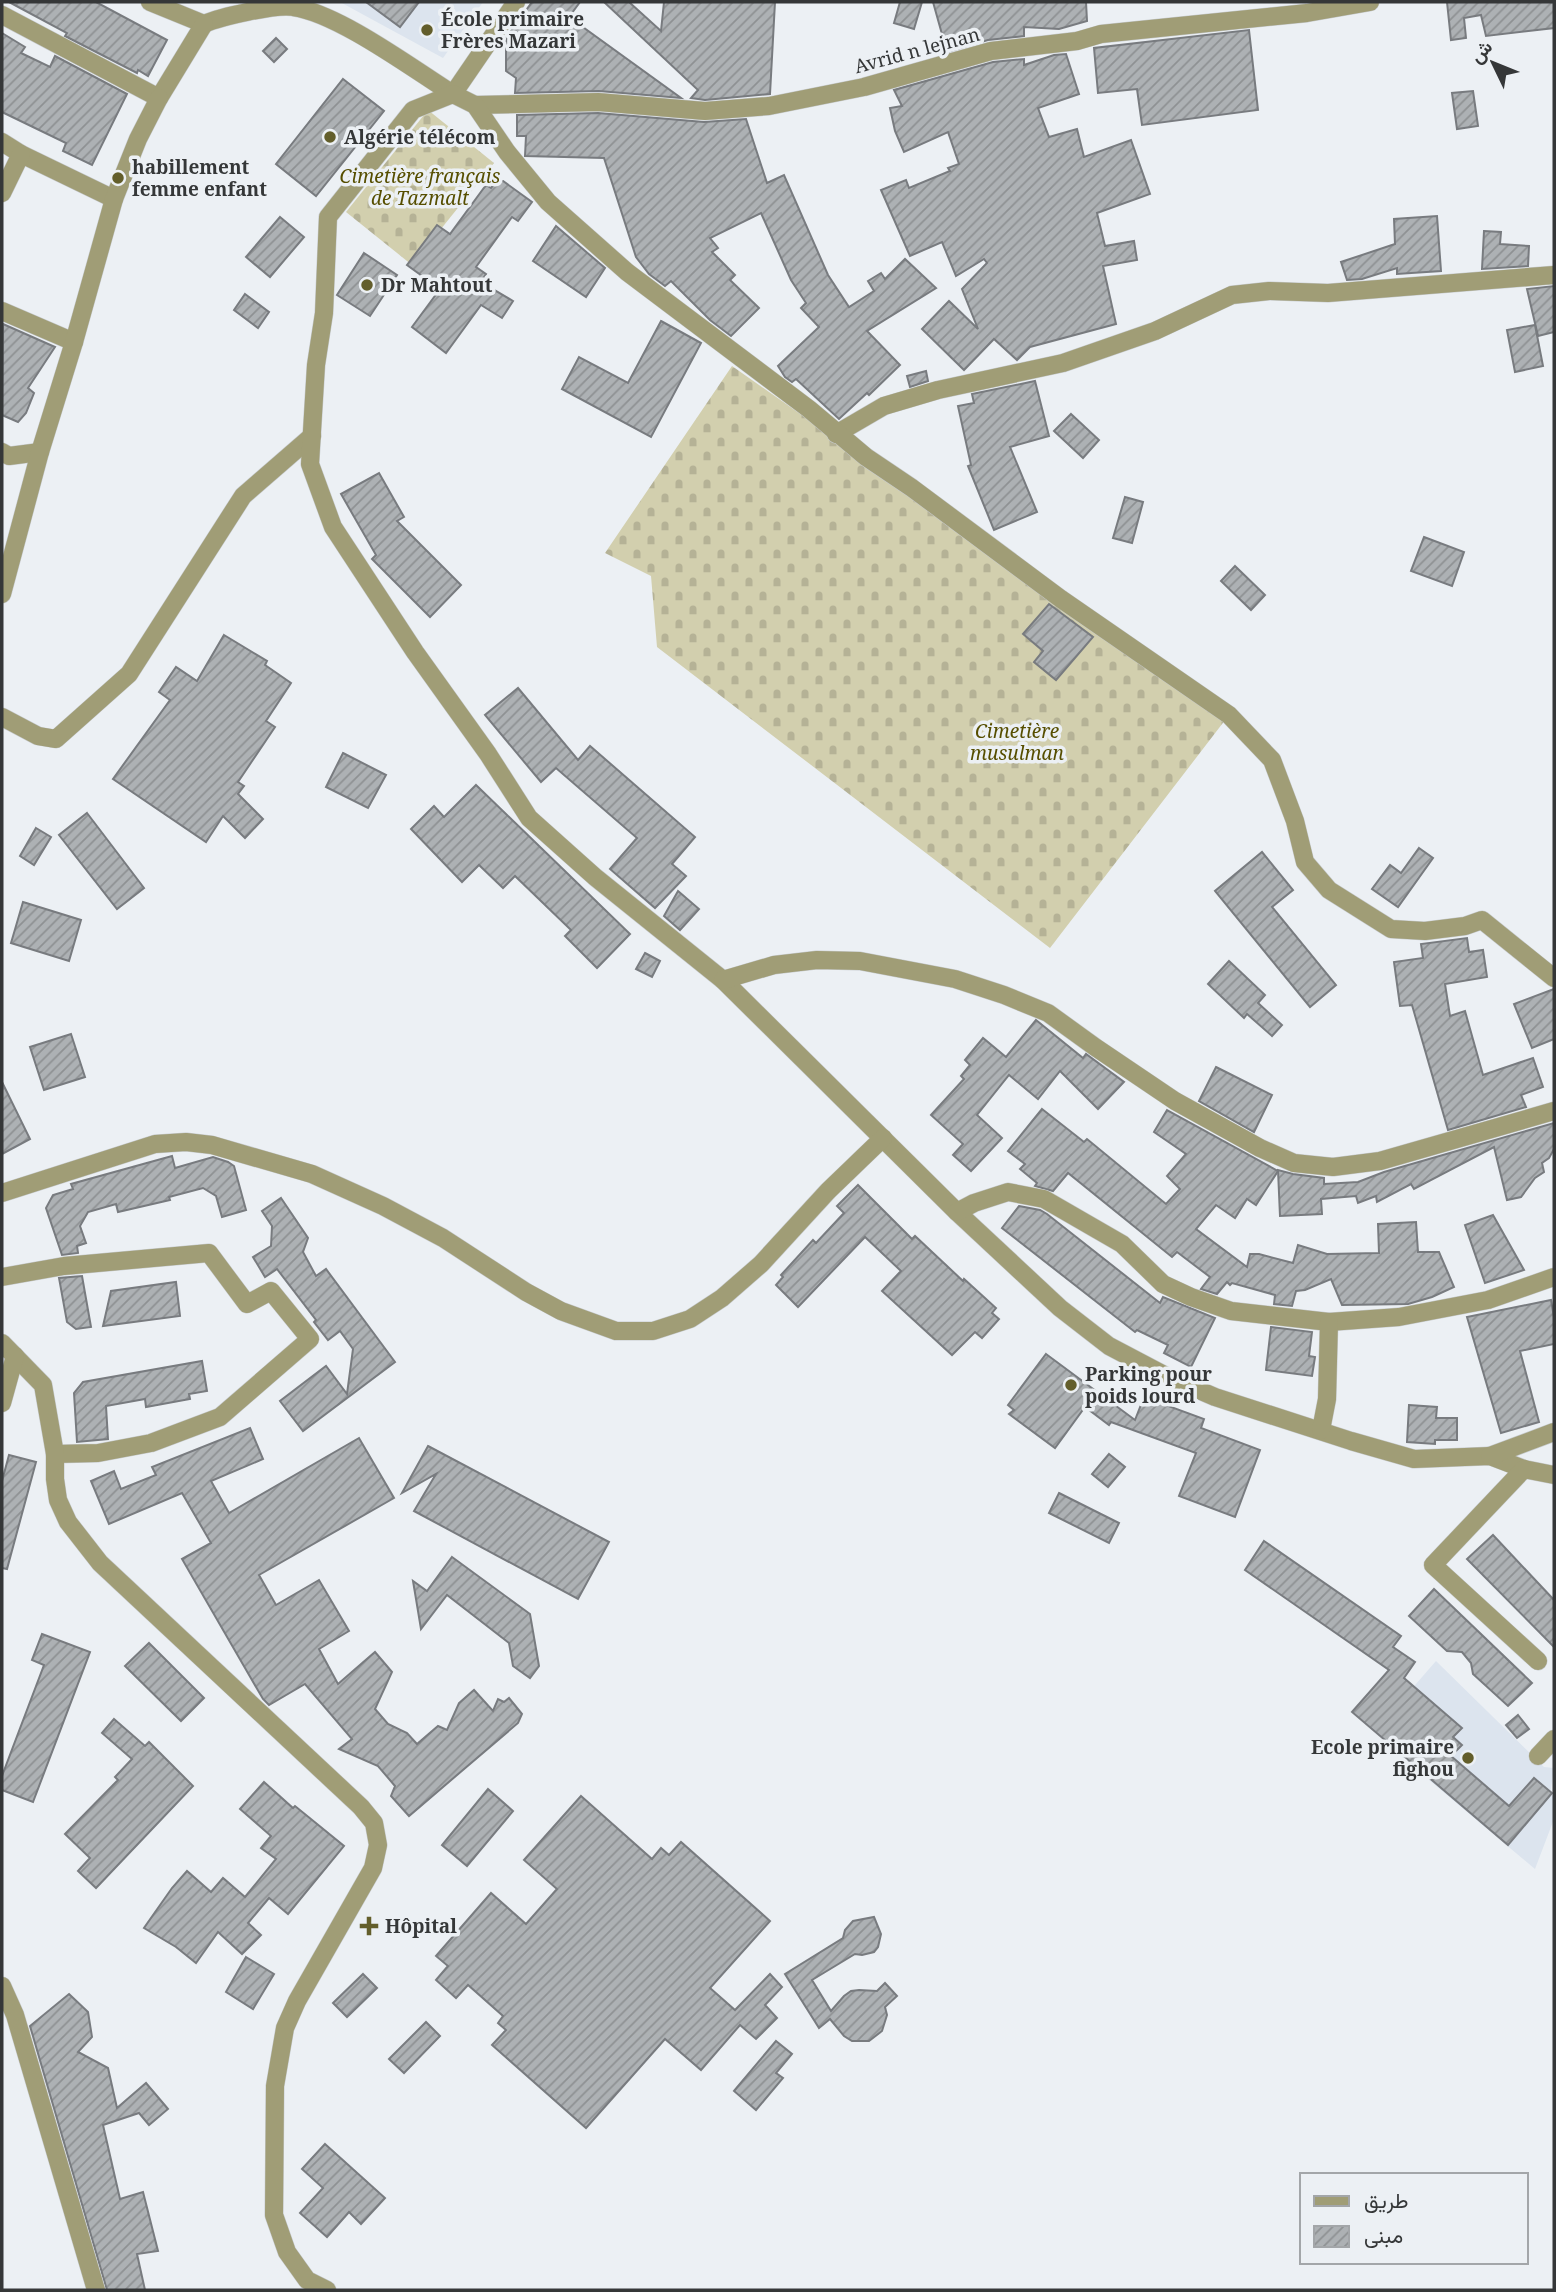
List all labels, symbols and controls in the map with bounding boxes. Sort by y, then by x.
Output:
place label: École primaire Frères Mazari [441,6,584,54]
street label: Avrid n lejnan [851,21,983,79]
marker: École primaire Frères Mazari [419,22,435,38]
north arrow [1458,28,1528,98]
text: ش [1463,34,1498,69]
place label: Algérie télécom [344,124,496,150]
marker: Algérie télécom [322,129,338,145]
place label: habillement femme enfant [132,154,267,202]
park label: Cimetière français de Tazmalt [340,163,501,211]
marker: habillement femme enfant [110,170,126,186]
place label: Dr Mahtout [381,272,493,298]
marker: Dr Mahtout [359,277,375,293]
park label: Cimetière musulman [970,718,1065,766]
place label: Parking pour poids lourd [1085,1361,1212,1409]
marker: Parking pour poids lourd [1063,1377,1079,1393]
place label: Ecole primaire fighou [1311,1734,1454,1782]
marker: Ecole primaire fighou [1460,1750,1476,1766]
place label: Hôpital [385,1913,457,1939]
marker: Hôpital [359,1916,379,1936]
legend [1300,2173,1528,2264]
text: طريق [1364,2186,1409,2214]
text: مبنى [1364,2221,1403,2249]

